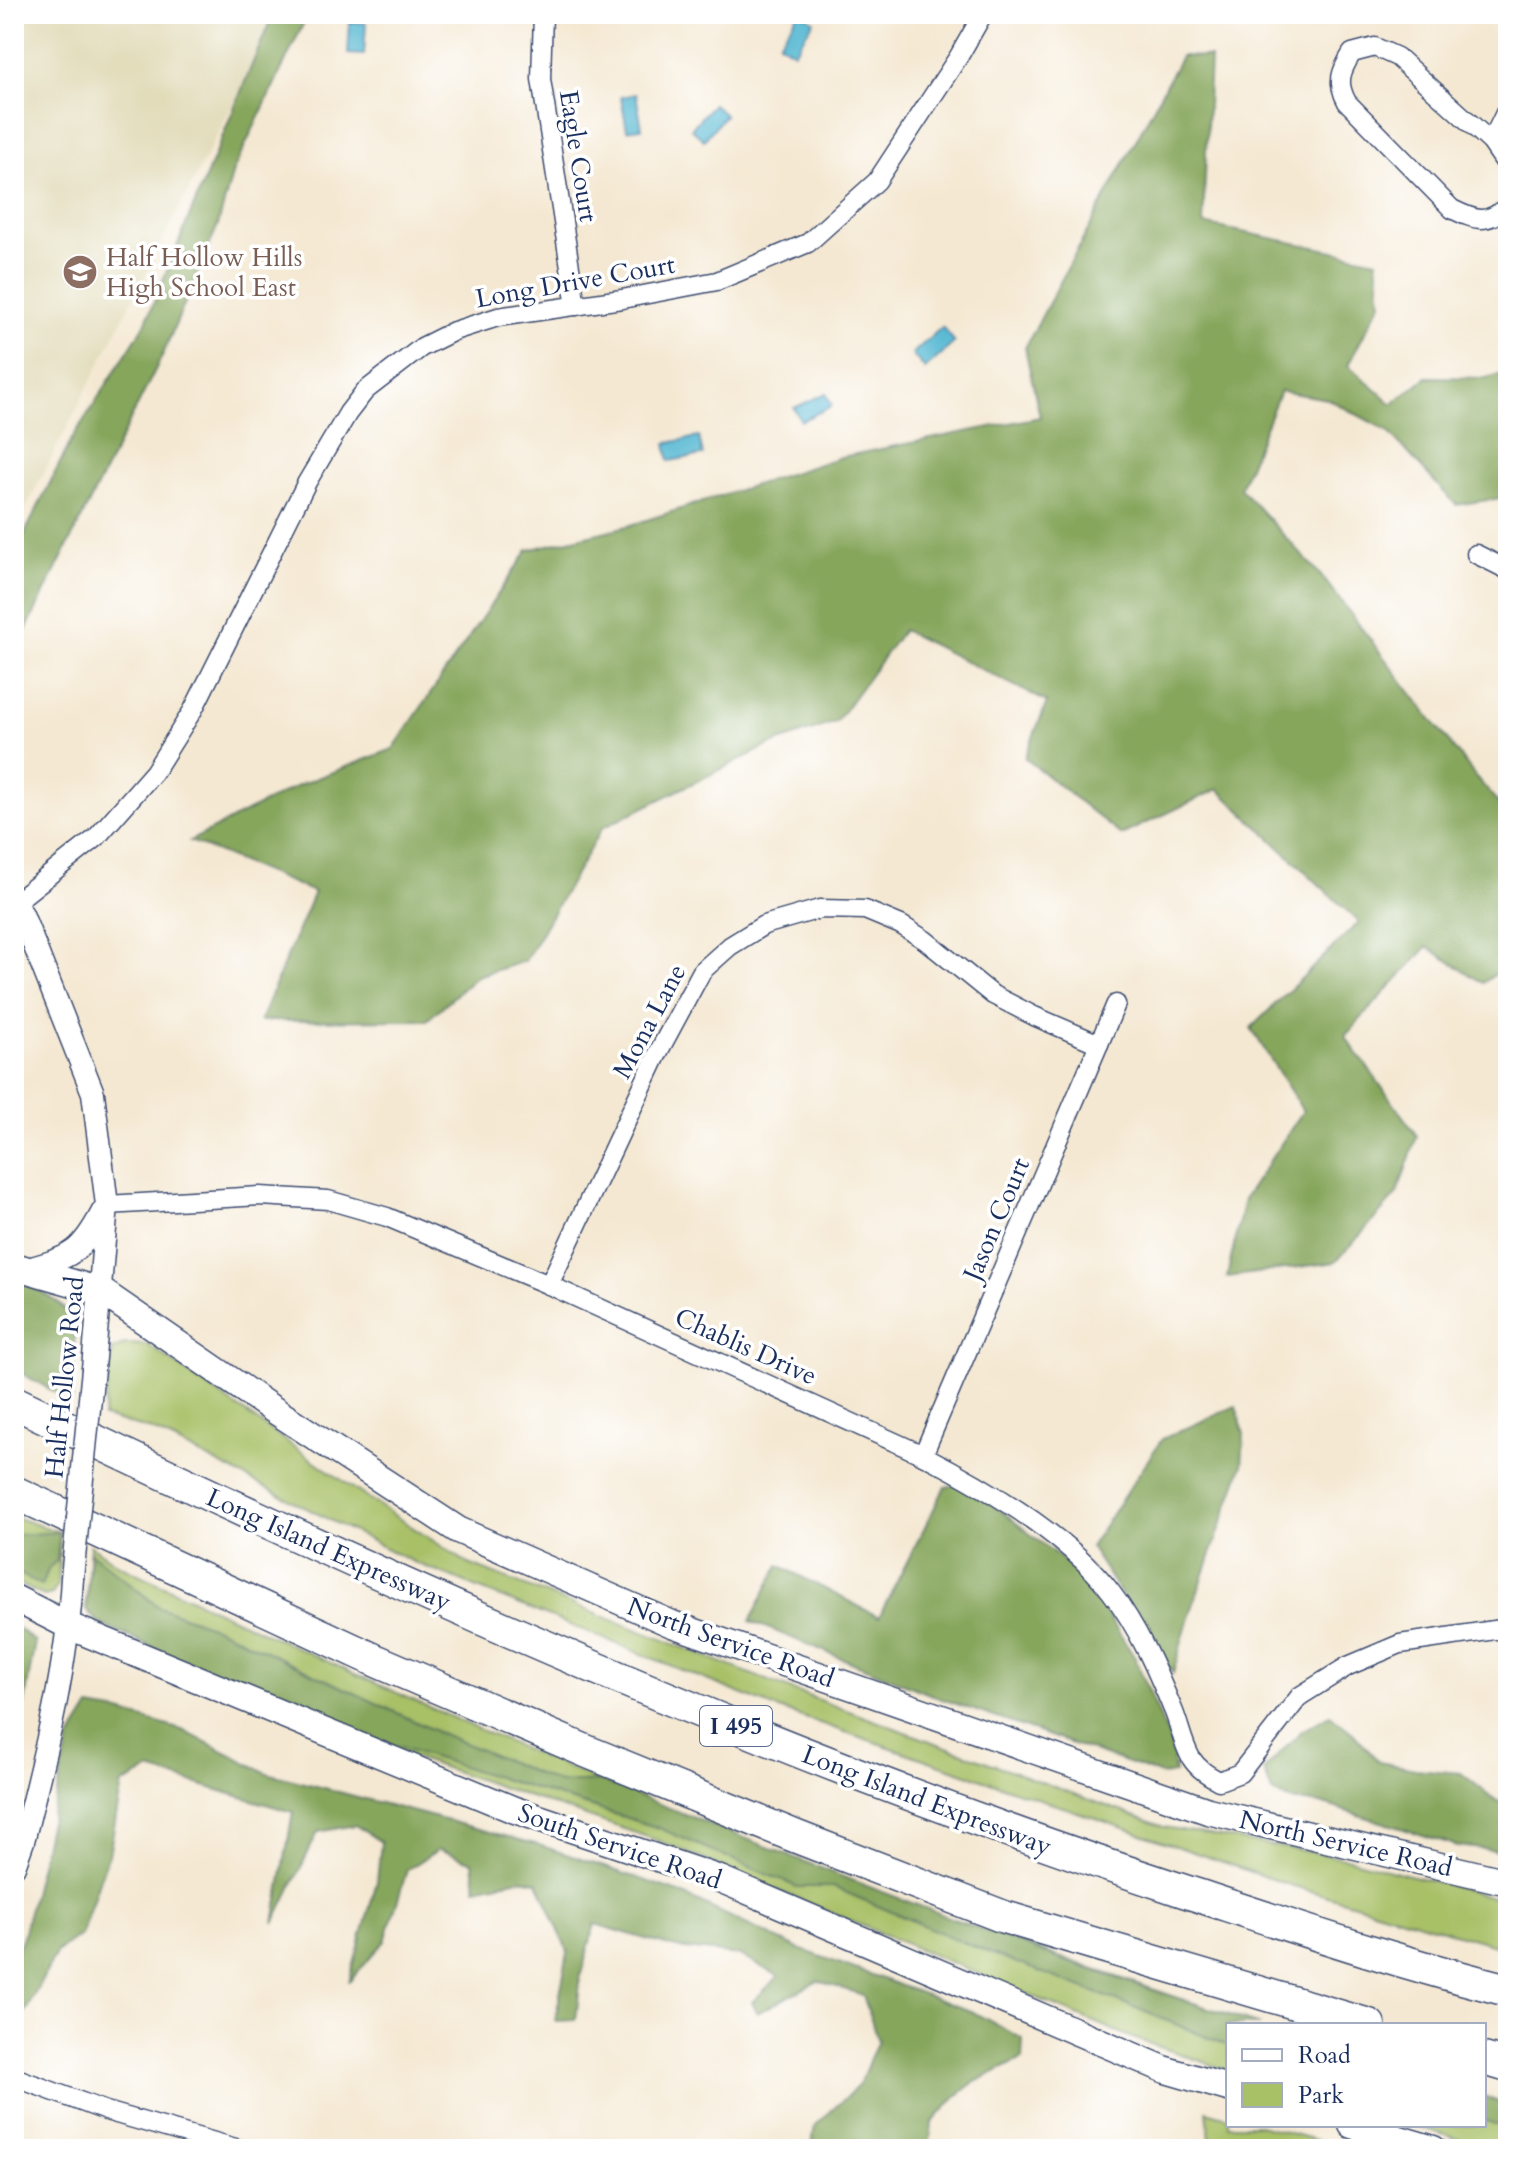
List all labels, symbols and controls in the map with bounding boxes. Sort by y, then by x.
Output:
street label: Eagle Court [551,88,606,225]
place label: Half Hollow Hills High School East [106,240,302,305]
street label: Long Drive Court [473,247,678,316]
school or university icon: Half Hollow Hills High School East [61,253,99,291]
street label: Mona Lane [605,958,694,1085]
street label: Jason Court [953,1152,1038,1290]
street label: Half Hollow Road [37,1274,93,1480]
street label: Chablis Drive [669,1300,822,1393]
street label: Long Island Expressway [201,1480,457,1619]
street label: North Service Road [623,1589,839,1696]
road number: I 495 [700,1706,772,1746]
street label: Long Island Expressway [797,1737,1057,1864]
street label: South Service Road [513,1795,727,1898]
street label: North Service Road [1236,1802,1456,1885]
legend [1226,2023,1486,2127]
text: Road [1298,2039,1351,2072]
text: Park [1298,2079,1344,2112]

